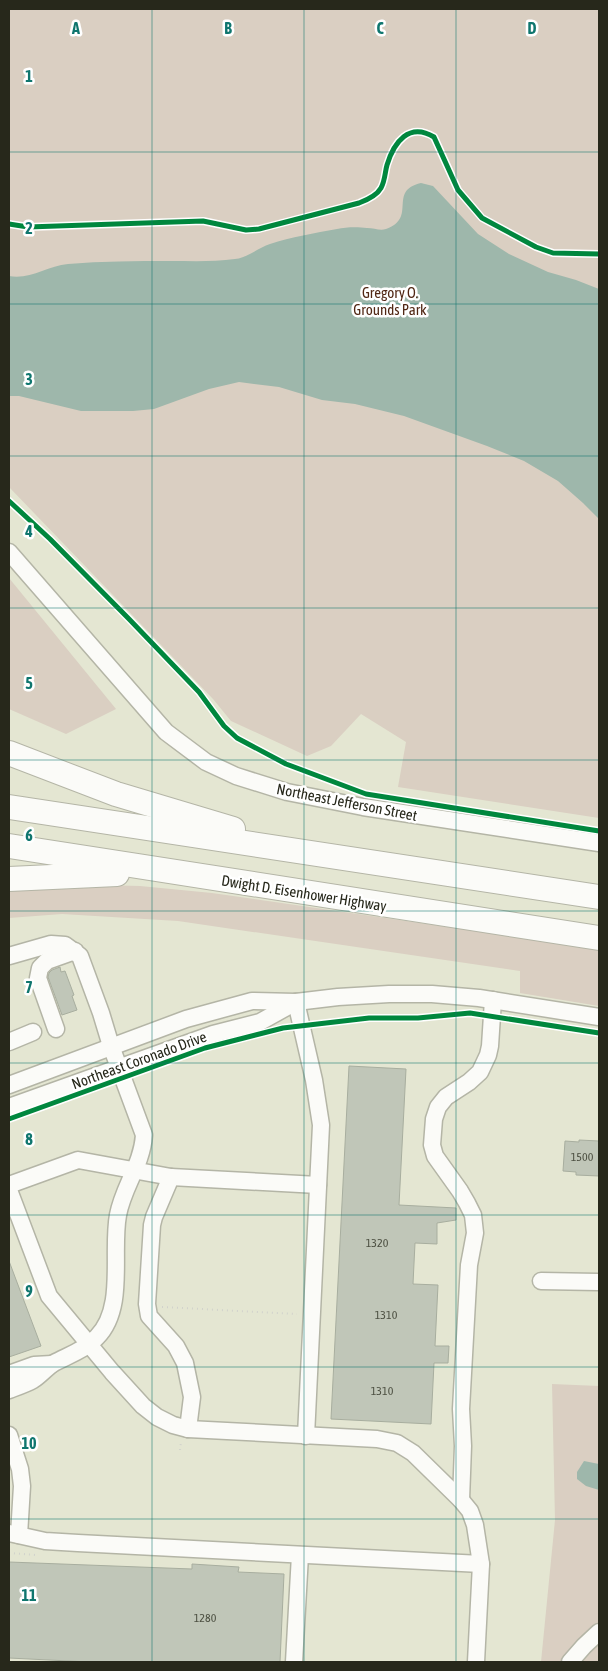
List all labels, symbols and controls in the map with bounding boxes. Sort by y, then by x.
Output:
text: A [71,19,80,37]
text: B [224,19,232,37]
text: C [376,19,384,37]
text: D [528,19,537,37]
text: 1 [25,67,33,85]
text: 2 [25,219,33,237]
park label: Gregory O. Grounds Park [353,284,427,318]
text: 3 [25,370,33,388]
text: 4 [24,522,33,540]
text: 5 [25,674,33,692]
street label: Northeast Jefferson Street [275,780,419,824]
text: 6 [25,826,33,844]
street label: Dwight D. Eisenhower Highway [220,872,388,914]
text: 7 [25,978,33,996]
street label: Northeast Coronado Drive [69,1028,209,1092]
text: 8 [25,1130,33,1148]
house number: 1500 [571,1150,594,1164]
house number: 1320 [366,1236,389,1250]
text: 9 [25,1282,33,1300]
house number: 1310 [375,1308,398,1322]
house number: 1310 [371,1384,394,1398]
text: 10 [21,1434,37,1452]
text: 11 [21,1586,37,1604]
house number: 1280 [194,1611,217,1625]

